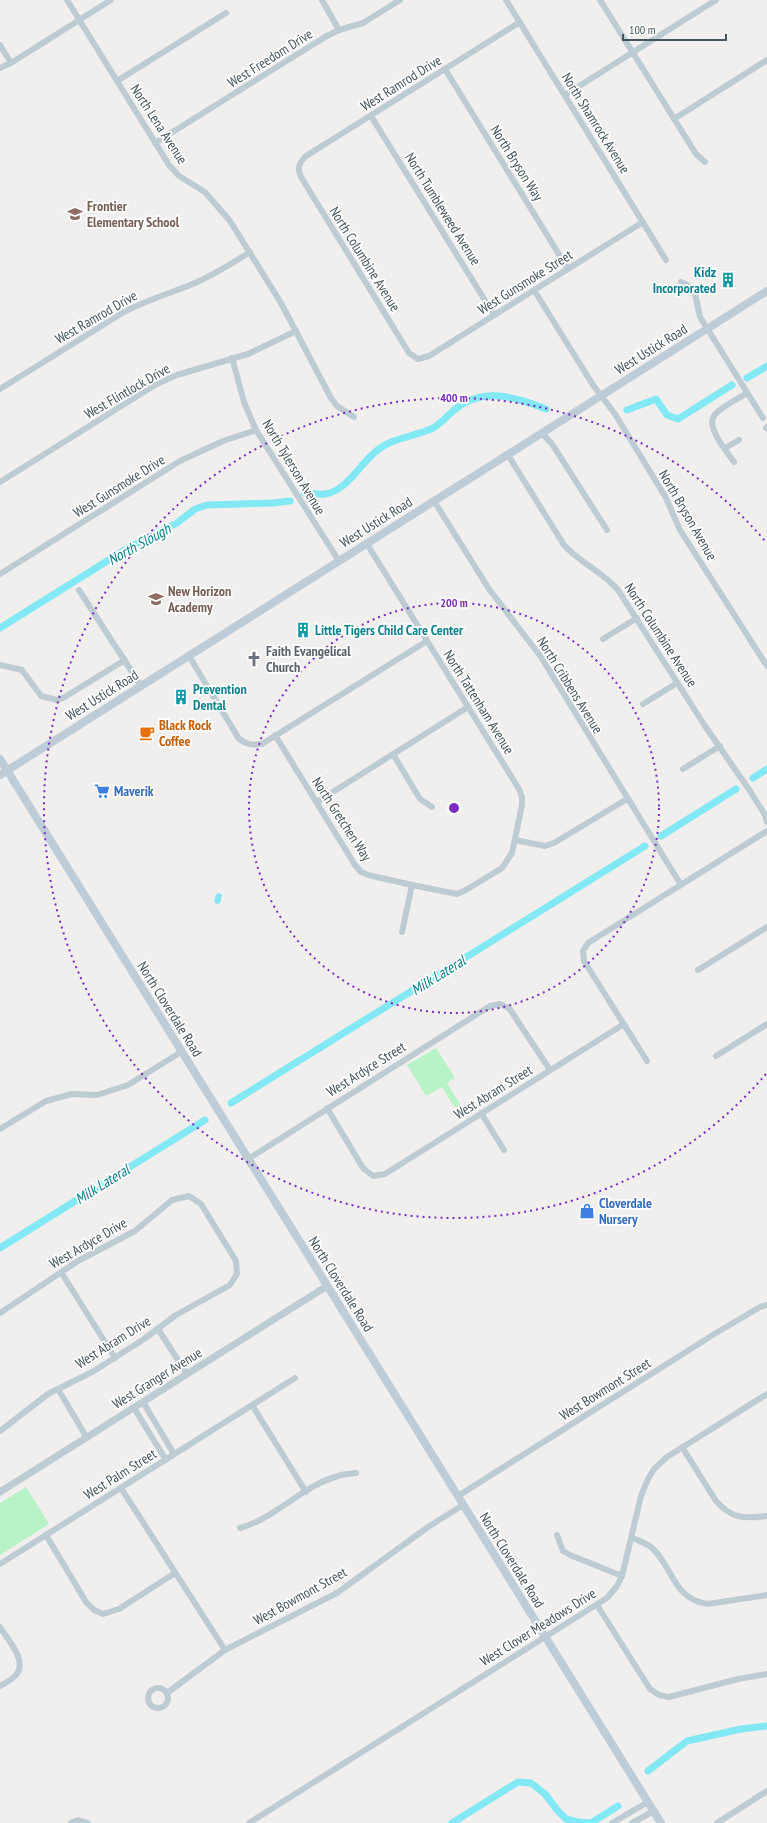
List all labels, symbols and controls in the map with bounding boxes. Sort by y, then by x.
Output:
scale bar [623,16,726,42]
text: 100 m [629,22,656,37]
street label: West Freedom Drive [224,25,316,91]
street label: West Ramrod Drive [357,51,445,115]
street label: North Shamrock Avenue [558,69,634,177]
street label: North Lena Avenue [127,81,192,167]
street label: North Bryson Way [487,122,548,205]
street label: North Tumbleweed Avenue [401,149,485,269]
place label: Frontier Elementary School [87,197,180,231]
street label: North Columbine Avenue [325,203,405,315]
school or university icon: Frontier Elementary School [66,205,84,223]
street label: West Gunsmoke Street [474,246,576,318]
place label: Kidz Incorporated [653,263,716,297]
building icon: Kidz Incorporated [719,271,737,289]
street label: West Ramrod Drive [52,286,141,348]
street label: West Ustick Road [611,320,691,378]
street label: West Flintlock Drive [81,359,173,423]
text: 400 m [440,390,468,405]
street label: North Tylerson Avenue [258,416,330,518]
street label: West Gunsmoke Drive [70,451,168,521]
street label: North Bryson Avenue [655,467,721,564]
street label: West Ustick Road [336,493,416,551]
water label: North Slough [104,518,175,569]
street label: North Columbine Avenue [621,580,701,691]
place label: New Horizon Academy [167,582,231,616]
school or university icon: New Horizon Academy [147,590,165,608]
text: 200 m [440,595,468,610]
building icon: Little Tigers Child Care Center [294,621,312,639]
place label: Little Tigers Child Care Center [315,621,464,639]
street label: North Cribbens Avenue [533,633,607,737]
place label: Faith Evangelical Church [266,642,351,676]
street label: North Tattenham Avenue [440,647,518,758]
church icon: Faith Evangelical Church [245,650,263,668]
street label: West Ustick Road [62,666,142,724]
place label: Prevention Dental [193,680,247,714]
building icon: Prevention Dental [172,688,190,706]
place label: Black Rock Coffee [159,716,212,750]
cafe icon: Black Rock Coffee [138,724,156,742]
street label: North Gretchen Way [308,774,376,865]
supermarket icon: Maverik [93,782,111,800]
place label: Maverik [114,782,154,800]
centre of rings [447,801,461,815]
water label: Milk Lateral [407,950,470,999]
street label: North Cloverdale Road [134,958,206,1060]
street label: West Ardyce Street [323,1037,409,1101]
street label: West Abram Street [450,1061,536,1123]
water label: Milk Lateral [71,1159,134,1208]
place label: Cloverdale Nursery [599,1194,652,1228]
shop icon: Cloverdale Nursery [578,1202,596,1220]
street label: West Ardyce Drive [46,1213,130,1272]
street label: North Cloverdale Road [305,1233,377,1335]
street label: West Abram Drive [72,1312,154,1372]
street label: West Granger Avenue [109,1343,205,1413]
street label: West Bowmont Street [556,1354,654,1424]
street label: West Palm Street [80,1445,160,1503]
street label: North Cloverdale Road [476,1509,548,1611]
street label: West Bowmont Street [250,1563,350,1629]
street label: West Clover Meadows Drive [477,1584,600,1670]

